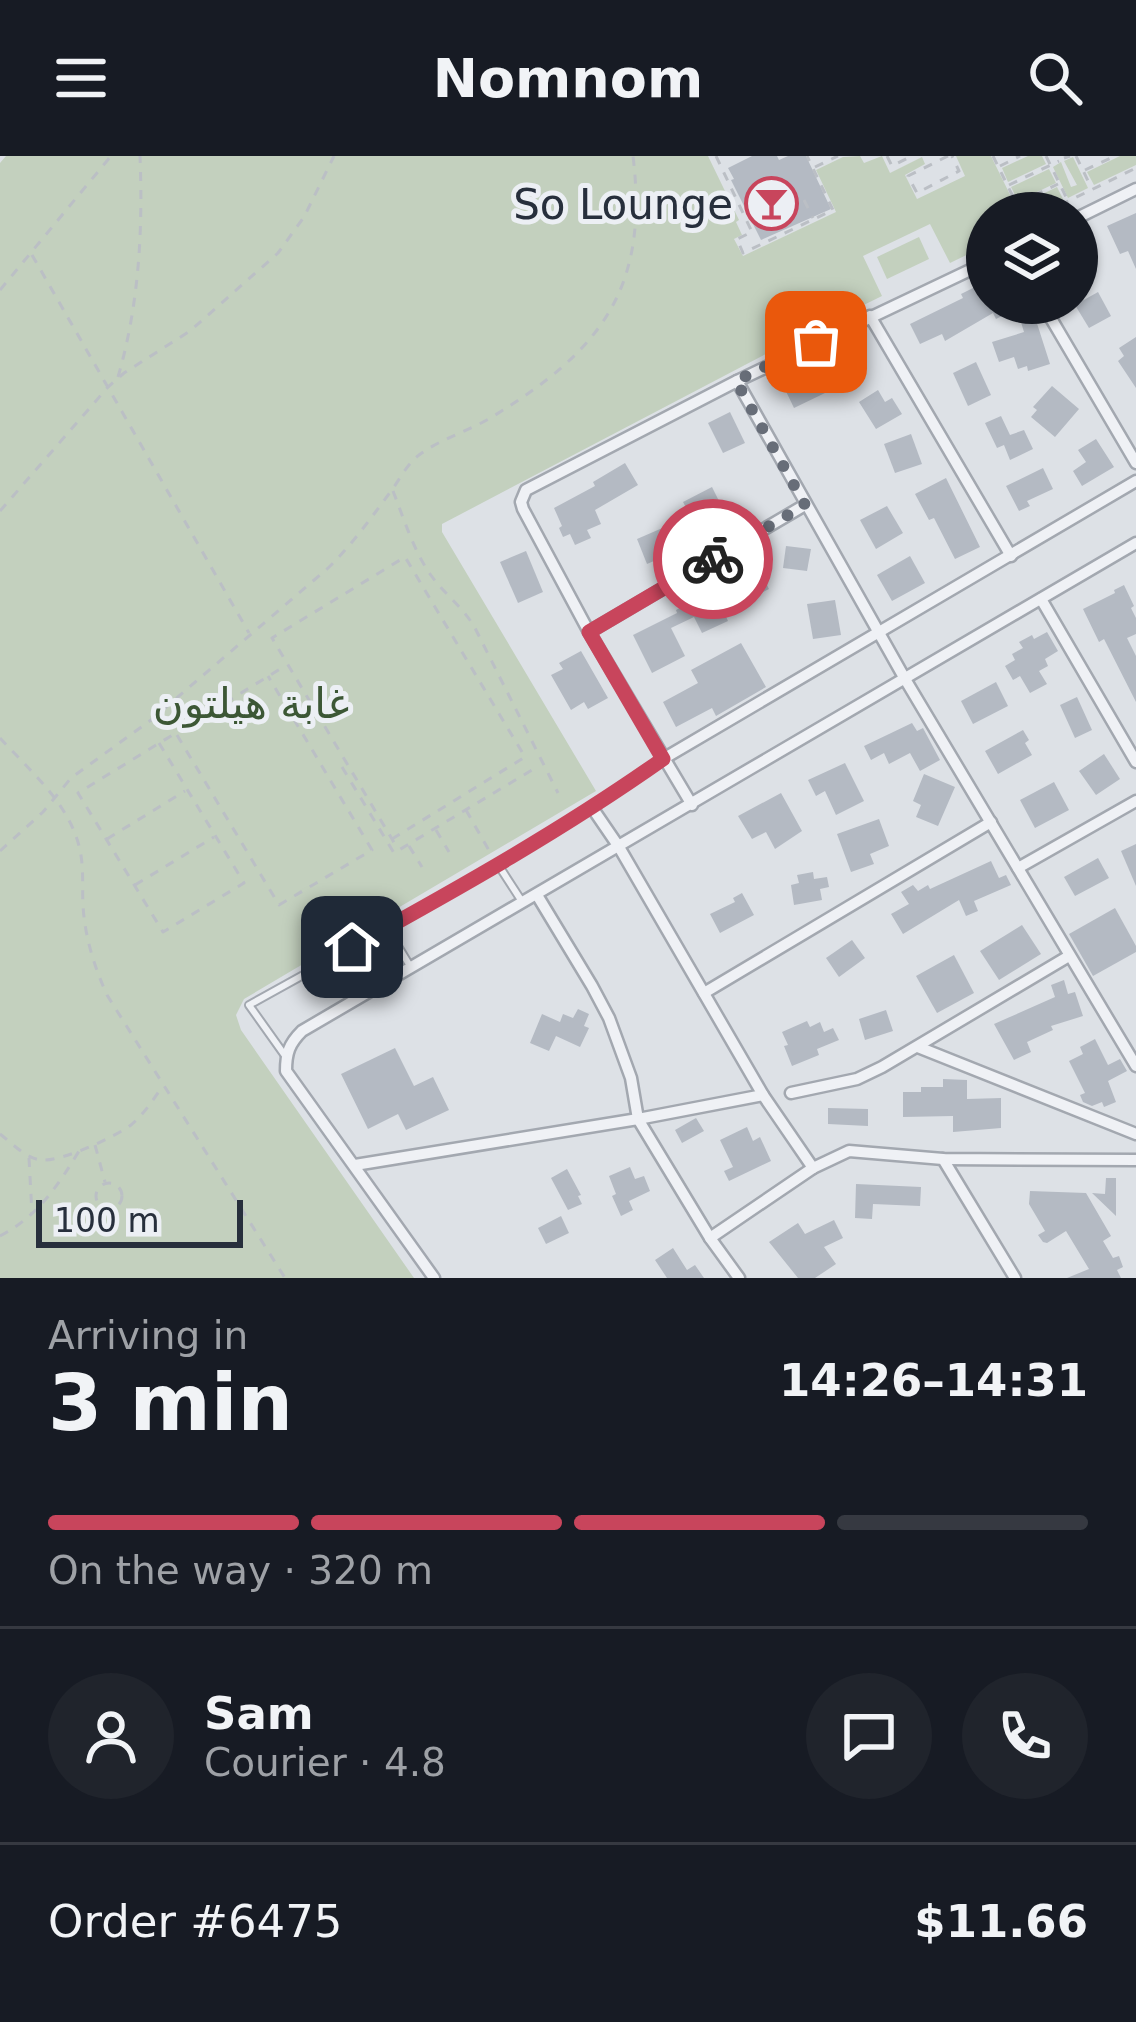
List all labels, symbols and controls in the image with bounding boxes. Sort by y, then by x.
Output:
icon: menu [48,45,114,111]
icon: search [1022,45,1088,111]
text: Nomnom [433,47,703,110]
bar icon: So Lounge [744,176,800,232]
place label: So Lounge [513,180,733,229]
map controls [966,192,1098,324]
button: layers [966,192,1098,324]
pin [765,291,867,393]
icon: bag [783,309,849,375]
courier [653,499,773,619]
icon: bike [680,526,746,592]
park label: غابة هيلتون [153,679,349,728]
pin [301,896,403,998]
icon: home [319,914,385,980]
scale bar [36,1194,243,1247]
text: 100 m [54,1201,160,1240]
text: Arriving in [48,1313,248,1358]
text: 14:26–14:31 [779,1354,1088,1407]
text: 3 min [48,1358,293,1448]
text: On the way · 320 m [48,1548,433,1593]
button: person [48,1673,174,1799]
button: chat [806,1673,932,1799]
button: phone [962,1673,1088,1799]
text: Sam [204,1687,314,1740]
text: Courier · 4.8 [204,1740,446,1785]
text: Order #6475 [48,1895,342,1948]
text: $11.66 [914,1895,1088,1948]

